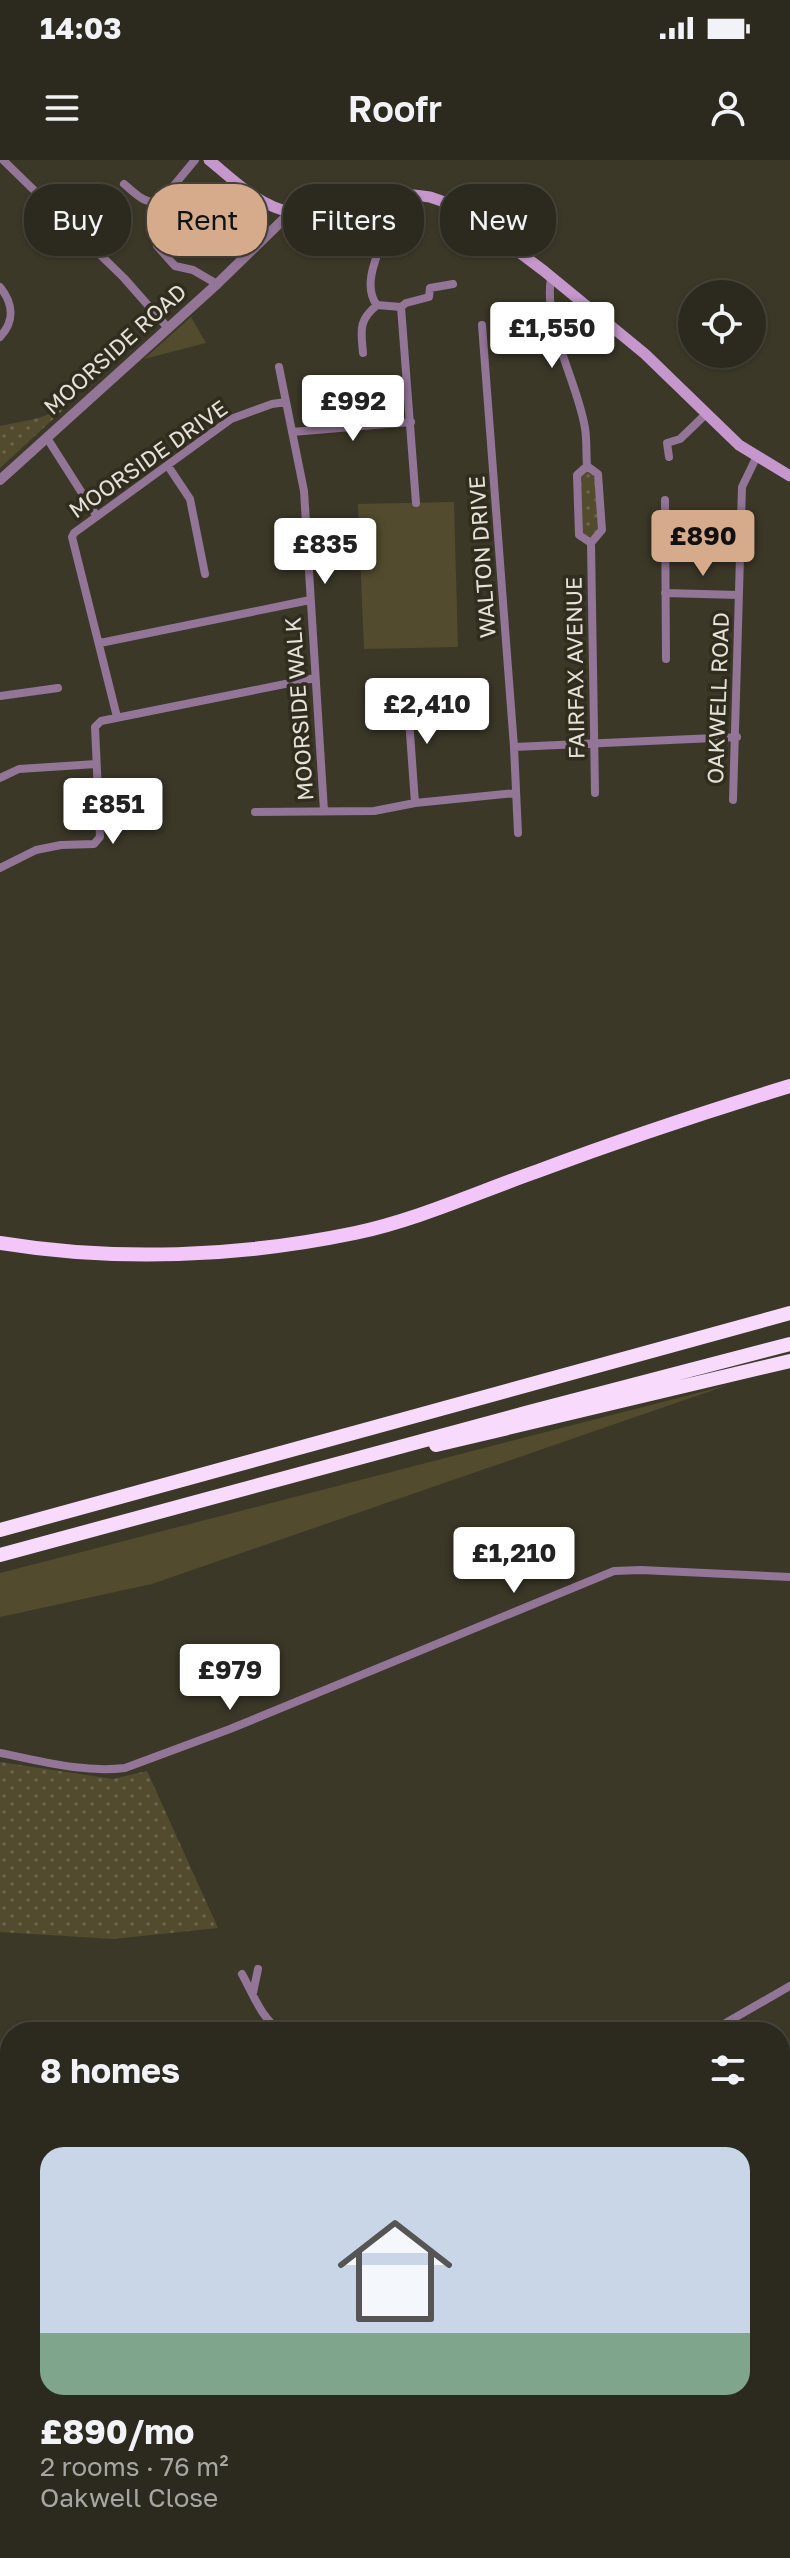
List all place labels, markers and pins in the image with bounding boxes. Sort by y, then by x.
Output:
pin: £1,550 [487,302,617,370]
pin: £992 [306,375,400,443]
pin: £890 [656,510,750,578]
pin: £835 [278,518,372,586]
pin: £2,410 [362,678,492,746]
pin: £851 [66,778,160,846]
pin: £1,210 [449,1527,579,1595]
pin: £979 [183,1644,277,1712]

